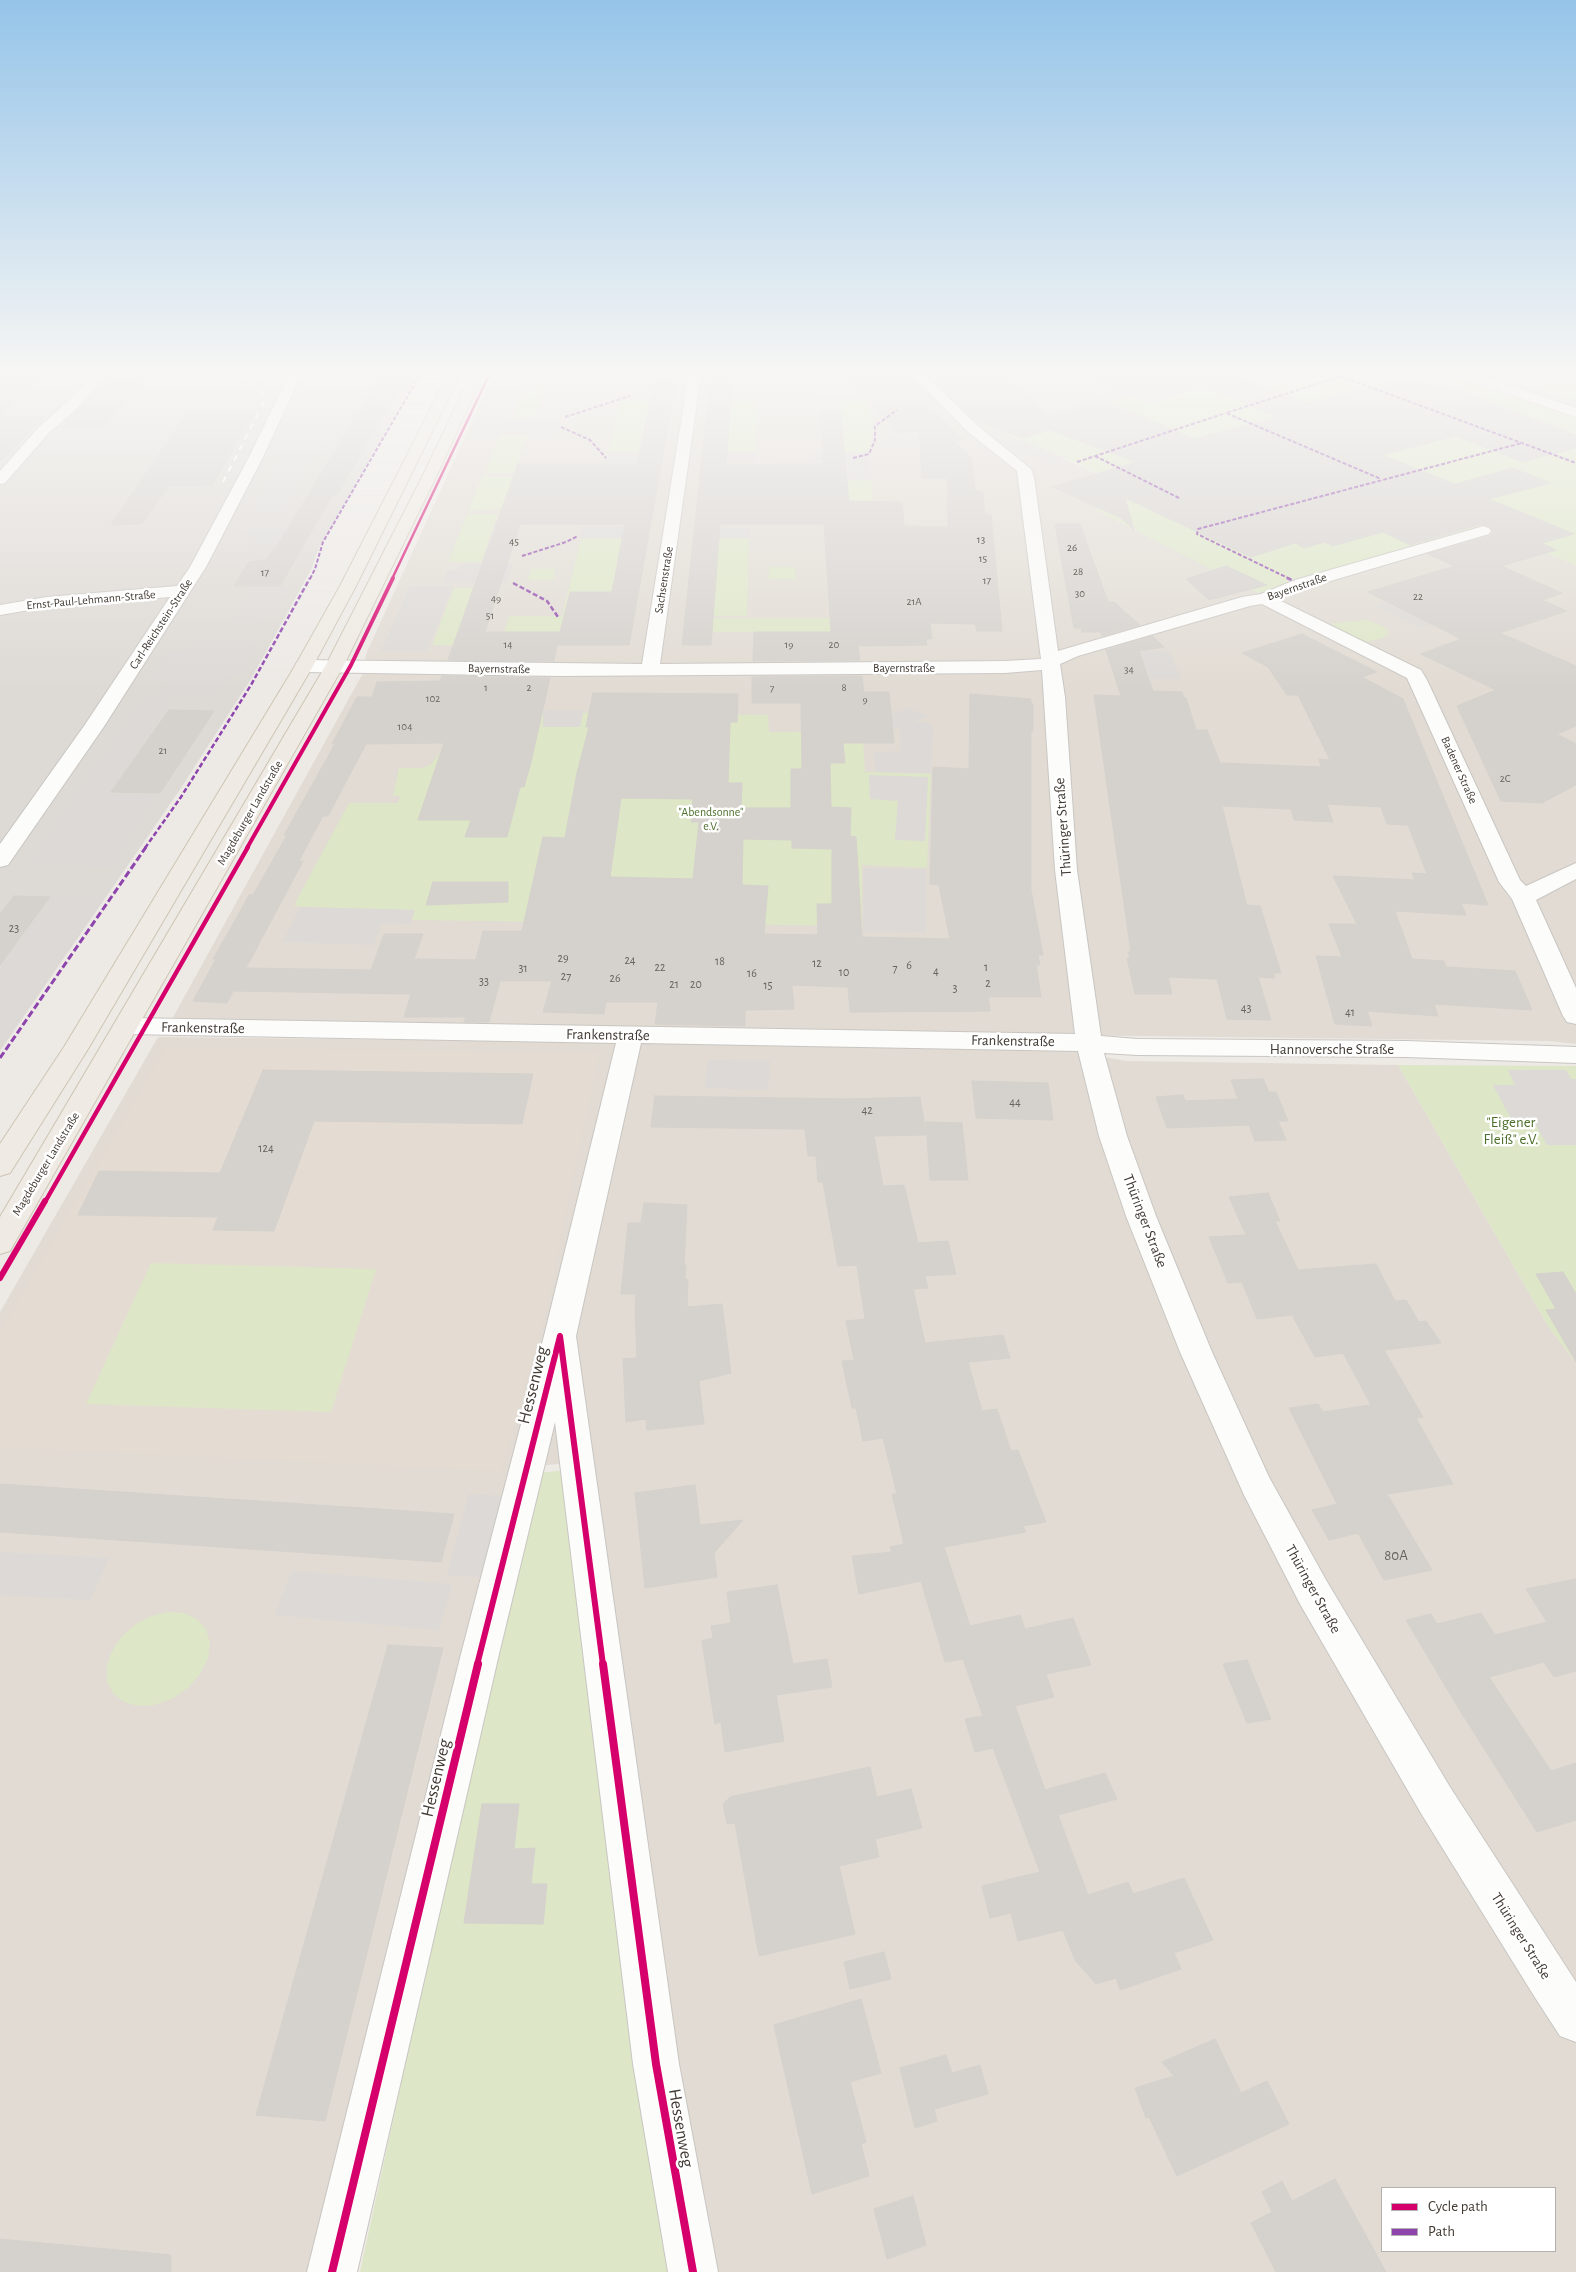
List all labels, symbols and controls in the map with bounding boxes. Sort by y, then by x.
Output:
house number: 13 [977,533,985,547]
house number: 45 [509,535,519,549]
house number: 26 [1067,541,1077,555]
street label: Sachsenstraße [652,545,676,615]
house number: 15 [979,552,987,566]
house number: 28 [1073,565,1083,579]
house number: 17 [261,566,269,580]
street label: Bayernstraße [1265,570,1329,604]
house number: 17 [983,574,991,588]
street label: Carl-Reichstein-Straße [126,576,196,672]
street label: Ernst-Paul-Lehmann-Straße [26,587,156,613]
house number: 30 [1075,587,1085,601]
house number: 22 [1413,590,1423,604]
house number: 49 [491,592,501,606]
house number: 21A [906,595,922,609]
house number: 51 [486,609,494,623]
house number: 14 [503,638,513,652]
house number: 19 [785,638,793,652]
house number: 20 [829,638,839,652]
street label: Bayernstraße [468,661,530,677]
street label: Bayernstraße [873,661,935,675]
house number: 34 [1124,663,1134,677]
house number: 1 [484,681,488,695]
house number: 2 [526,681,532,695]
house number: 8 [841,681,847,695]
house number: 7 [770,682,774,696]
house number: 102 [426,692,440,706]
house number: 9 [862,693,868,707]
house number: 104 [398,720,412,734]
street label: Badener Straße [1438,734,1480,806]
house number: 21 [159,744,167,758]
street label: Magdeburger Landstraße [214,758,286,868]
house number: 2C [1500,772,1510,786]
street label: Thüringer Straße [1051,777,1075,877]
park label: "Abendsonne" e.V. [679,805,743,833]
house number: 23 [9,921,19,935]
house number: 29 [557,951,569,965]
house number: 24 [624,953,636,967]
house number: 18 [715,954,725,968]
house number: 12 [812,956,822,970]
house number: 6 [906,958,912,972]
house number: 22 [655,960,665,974]
house number: 1 [984,960,988,974]
house number: 31 [518,961,528,975]
house number: 7 [892,961,898,975]
house number: 4 [933,964,939,978]
house number: 10 [839,965,849,979]
house number: 16 [747,966,757,980]
house number: 27 [561,969,571,983]
house number: 26 [609,971,621,985]
house number: 33 [479,974,489,988]
house number: 2 [985,976,991,990]
house number: 21 [669,977,679,991]
house number: 20 [690,977,702,991]
house number: 15 [763,978,773,992]
house number: 3 [953,981,957,995]
house number: 43 [1241,1001,1251,1015]
house number: 41 [1345,1005,1355,1019]
street label: Frankenstraße [161,1018,245,1038]
street label: Frankenstraße [566,1025,650,1045]
street label: Frankenstraße [971,1031,1055,1051]
street label: Hannoversche Straße [1270,1040,1394,1058]
house number: 44 [1009,1095,1021,1109]
house number: 42 [861,1103,873,1117]
street label: Magdeburger Landstraße [9,1110,83,1218]
park label: "Eigener Fleiß" e.V. [1484,1113,1538,1148]
house number: 124 [258,1141,274,1155]
street label: Thüringer Straße [1119,1172,1171,1270]
street label: Hessenweg [513,1344,553,1426]
street label: Thüringer Straße [1281,1541,1345,1637]
house number: 80A [1384,1546,1408,1564]
street label: Hessenweg [417,1737,455,1819]
street label: Thüringer Straße [1487,1889,1555,1983]
street label: Hessenweg [663,2087,699,2169]
legend [1381,2187,1556,2252]
text: Cycle path [1428,2199,1488,2214]
text: Path [1428,2224,1455,2239]

